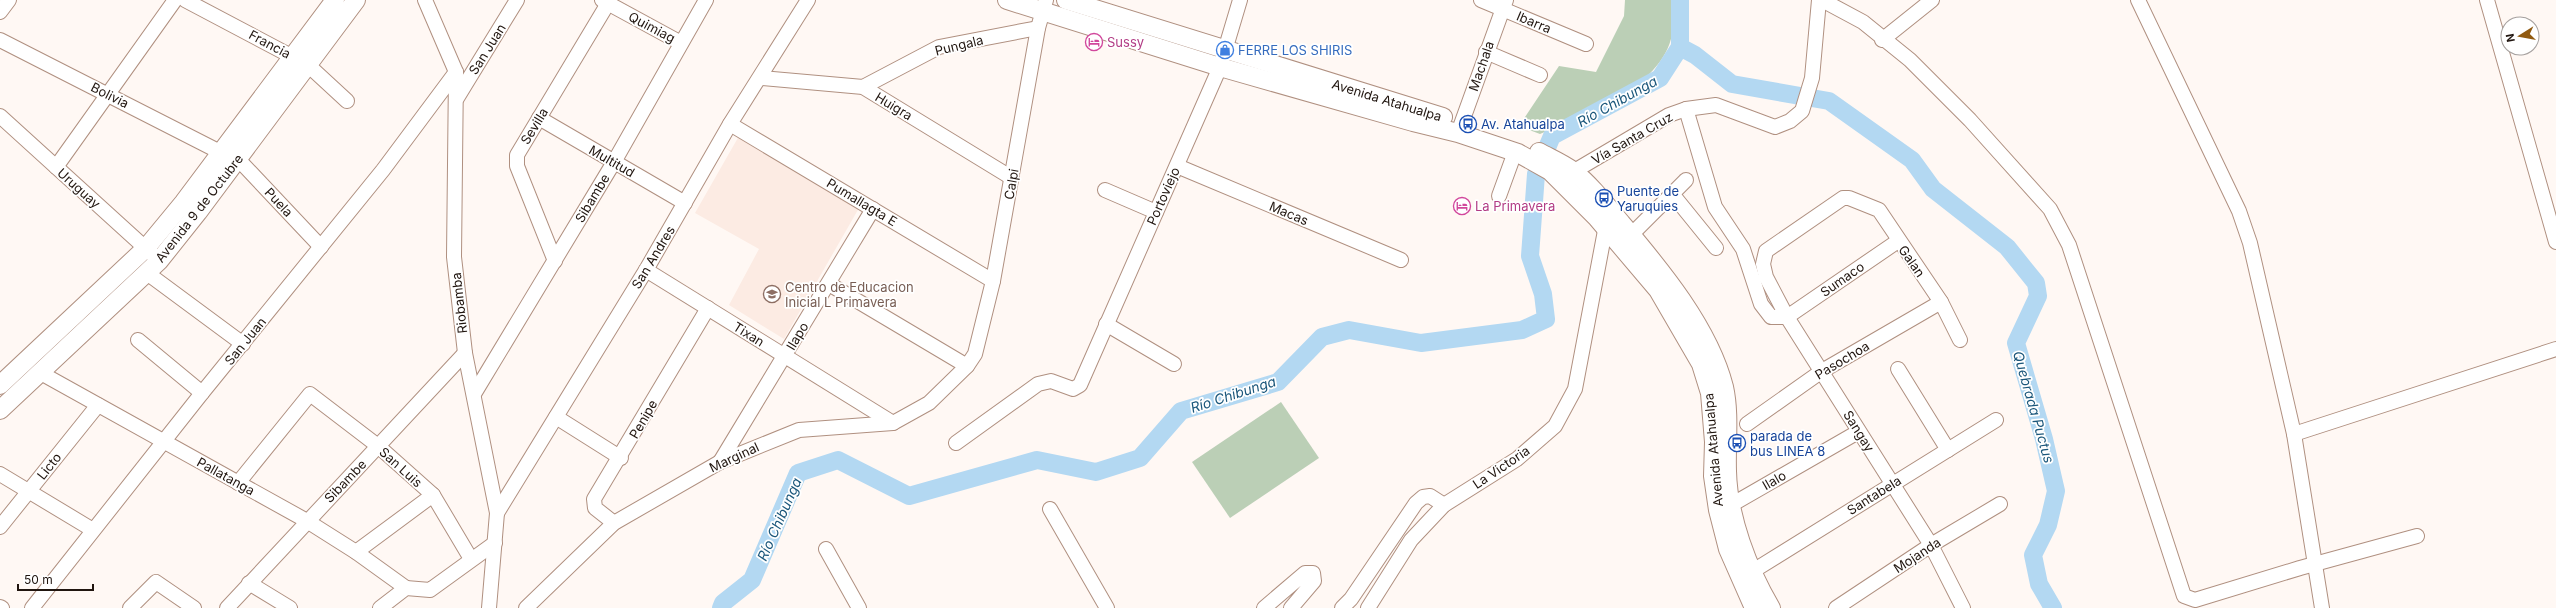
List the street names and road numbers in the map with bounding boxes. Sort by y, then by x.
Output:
street label: Quimiag [626,8,678,46]
street label: Ibarra [1514,8,1554,36]
street label: San Juan [465,21,509,77]
street label: Francia [246,26,294,62]
street label: Pungala [933,31,985,59]
street label: Machala [1465,39,1497,93]
street label: Avenida Atahualpa [1330,76,1444,124]
street label: Bolivia [88,79,132,111]
street label: Huigra [872,89,916,123]
street label: Sevilla [517,105,551,147]
street label: Vía Santa Cruz [1589,108,1675,168]
street label: Multitud [586,142,638,180]
street label: Avenida 9 de Octubre [152,151,246,265]
street label: Portoviejo [1143,164,1183,227]
street label: Uruguay [54,165,104,211]
street label: Calpi [1000,167,1022,201]
street label: Sibambe [571,171,613,225]
street label: Pumallagta E [824,175,900,229]
street label: Puela [262,184,296,220]
street label: Macas [1267,198,1311,228]
street label: San Andres [628,222,678,291]
street label: Galan [1895,242,1929,280]
street label: Sumaco [1817,258,1867,300]
street label: Riobamba [448,272,470,334]
street label: San Juan [221,314,269,368]
street label: Tixan [731,318,767,350]
street label: Ilapo [782,319,812,353]
street label: Pasochoa [1812,338,1872,382]
street label: Avenida Atahualpa [1700,393,1726,507]
street label: Penipe [626,397,660,441]
street label: Sangay [1840,407,1878,455]
street label: Marginal [707,439,761,475]
street label: La Victoria [1469,442,1533,492]
street label: San Luis [376,444,426,490]
street label: Licto [33,449,65,483]
street label: Pallatanga [194,454,258,498]
street label: Sibambe [321,456,369,506]
street label: Ilalo [1759,467,1789,493]
street label: Santabela [1844,472,1904,518]
street label: Mojanda [1890,534,1944,576]

